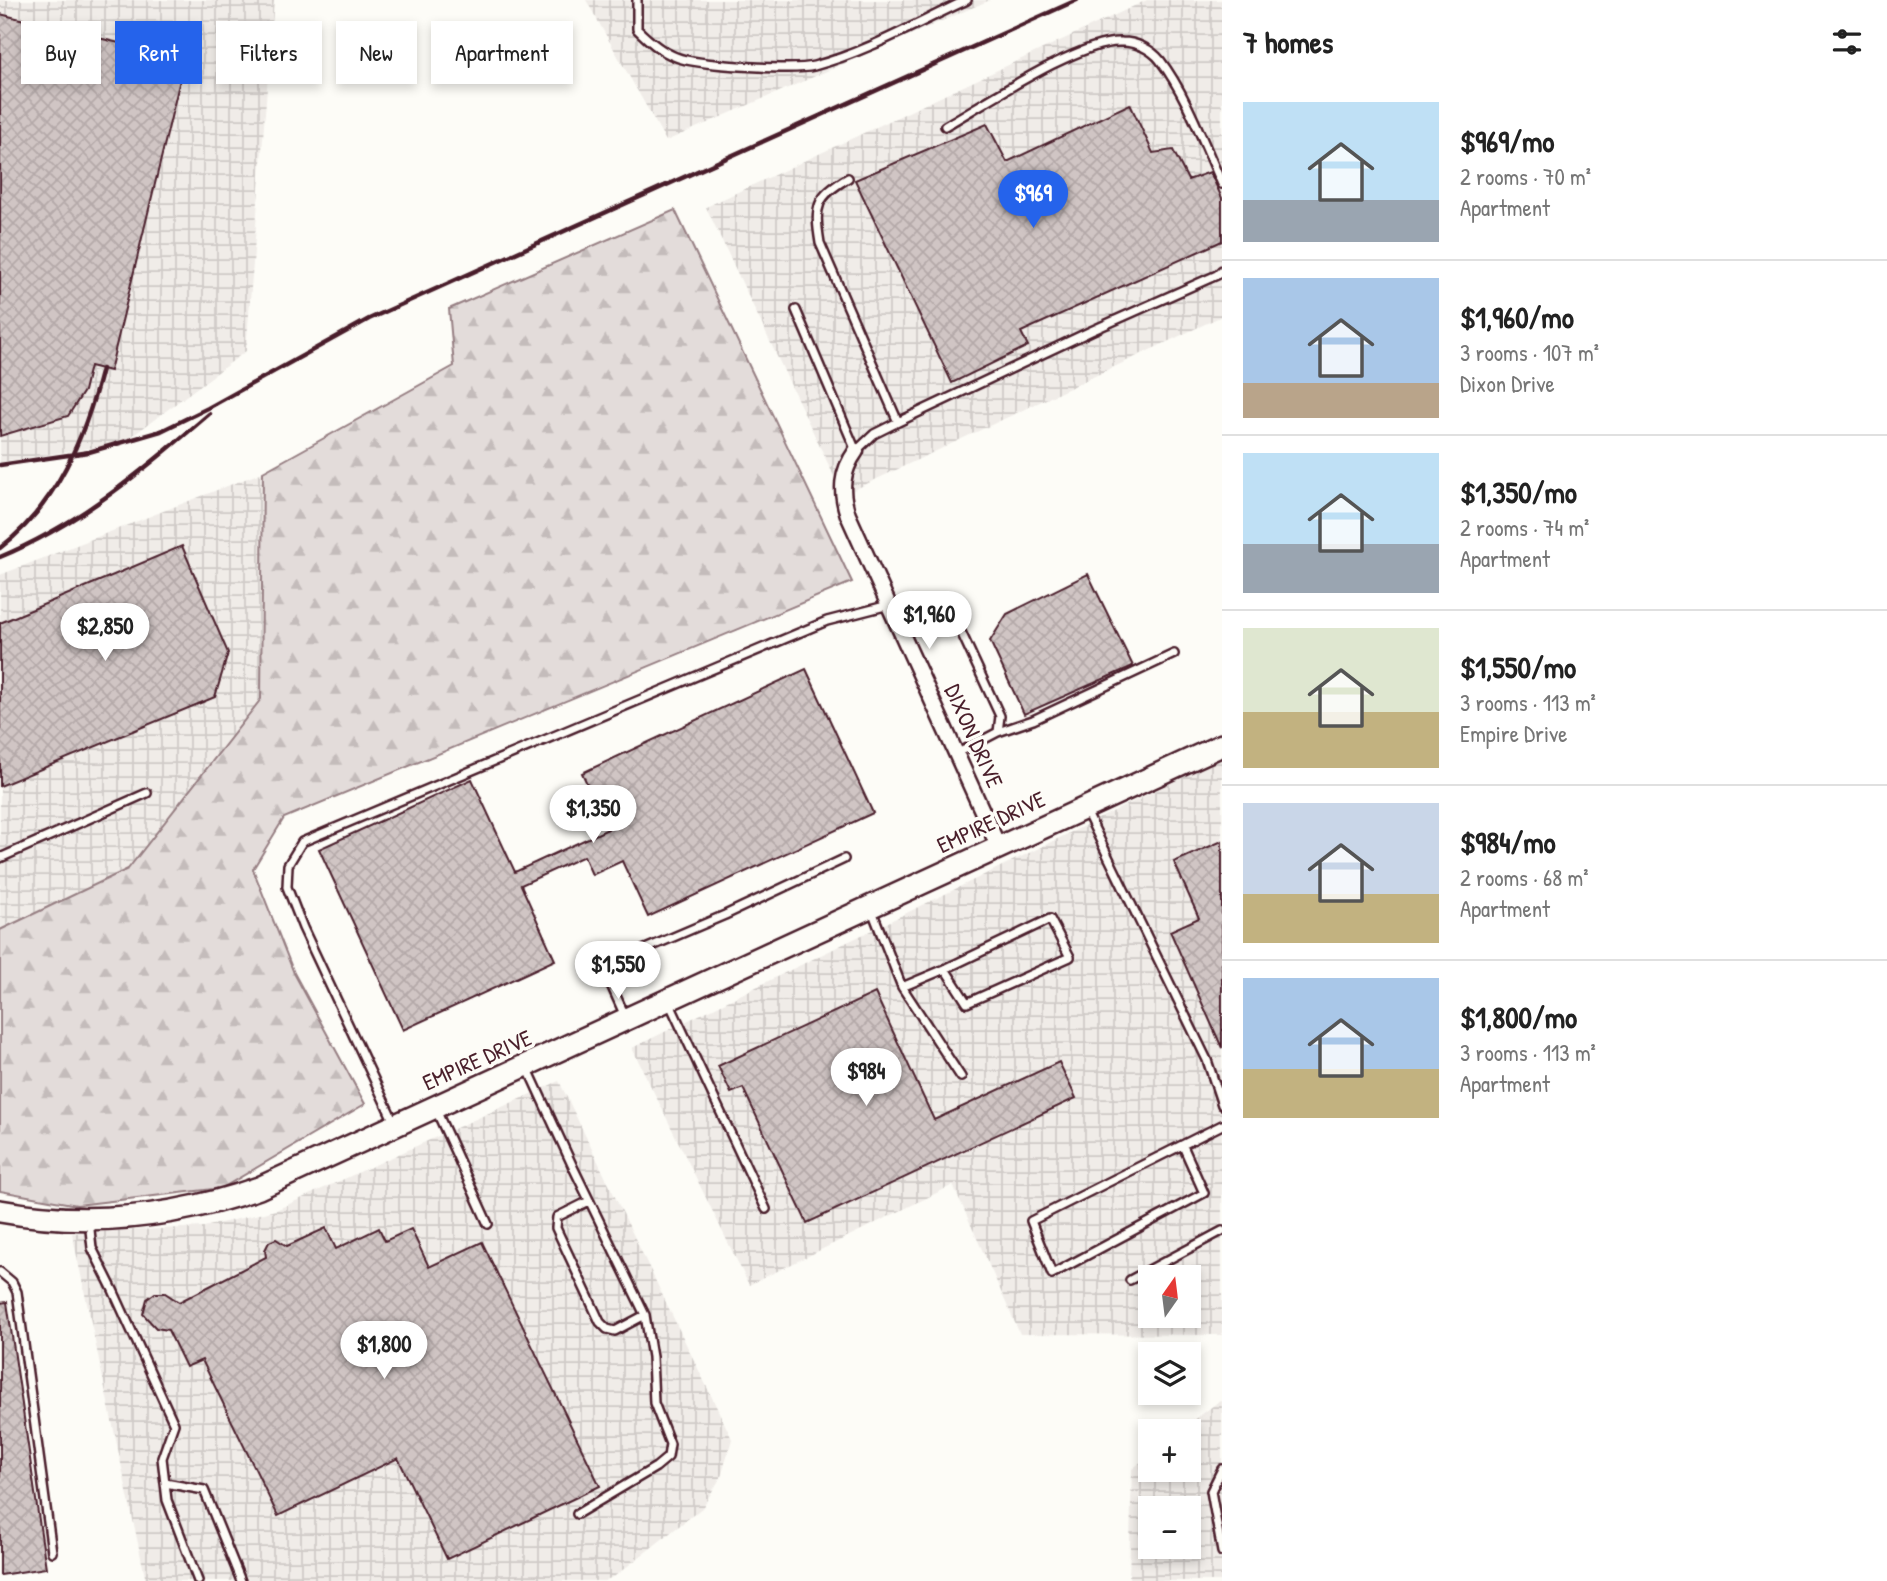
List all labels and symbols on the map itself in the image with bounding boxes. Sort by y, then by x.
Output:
pin: $969 [992,170,1074,230]
pin: $1,960 [872,592,986,651]
pin: $2,850 [48,604,162,663]
street label: DIXON DRIVE [938,679,1011,793]
street label: EMPIRE DRIVE [932,783,1050,860]
pin: $1,350 [536,786,650,845]
pin: $1,550 [561,942,675,1001]
street label: EMPIRE DRIVE [417,1022,536,1097]
pin: $984 [825,1048,907,1108]
north arrow [1138,1265,1200,1328]
pin: $1,800 [327,1322,441,1381]

